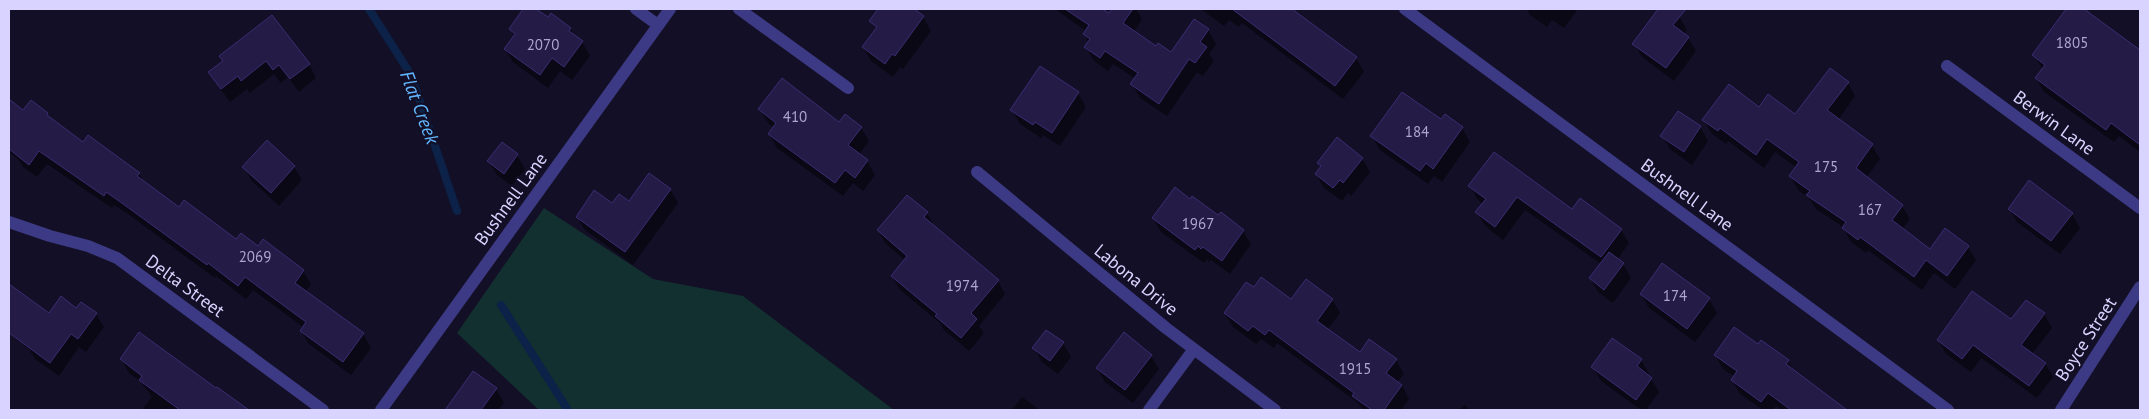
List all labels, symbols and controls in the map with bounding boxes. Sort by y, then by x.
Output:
house number: 1805 [2056,33,2088,52]
house number: 2070 [527,35,559,54]
water label: Flat Creek [395,67,445,149]
street label: Berwin Lane [2009,85,2100,160]
house number: 410 [783,107,807,126]
house number: 184 [1405,122,1429,141]
street label: Bushnell Lane [469,148,552,249]
street label: Bushnell Lane [1637,153,1738,236]
house number: 175 [1814,157,1838,176]
house number: 167 [1858,200,1882,219]
house number: 1967 [1182,214,1214,233]
street label: Labona Drive [1090,239,1183,320]
house number: 2069 [239,247,271,266]
street label: Delta Street [141,249,229,322]
house number: 1974 [946,276,978,295]
house number: 174 [1663,286,1687,305]
street label: Boyce Street [2050,292,2121,385]
house number: 1915 [1339,359,1371,378]

